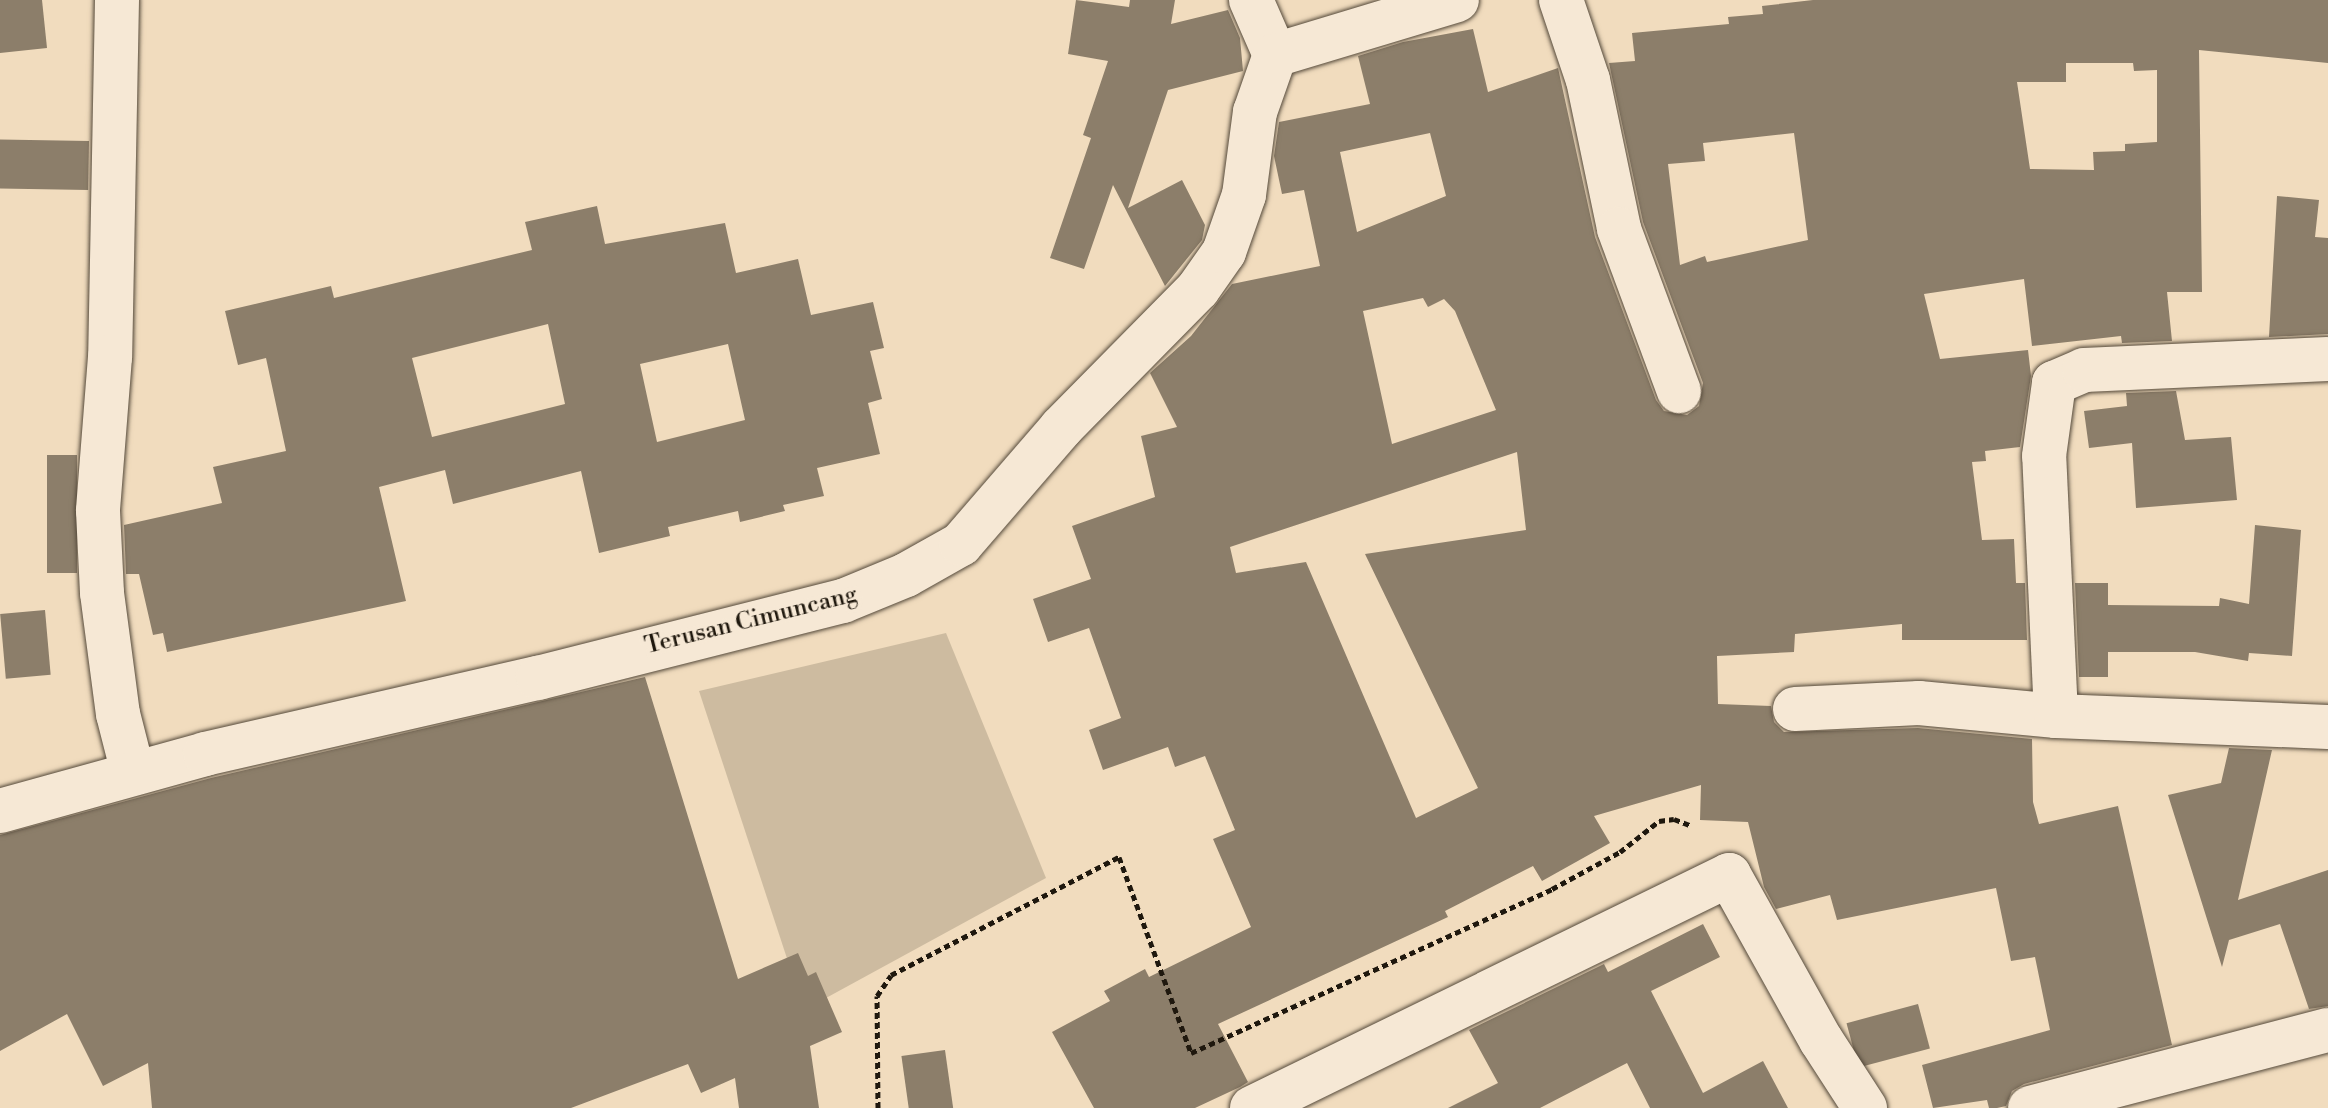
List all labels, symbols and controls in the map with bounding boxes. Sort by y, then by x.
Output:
street label: Terusan Cimuncang [642,581,860,661]

